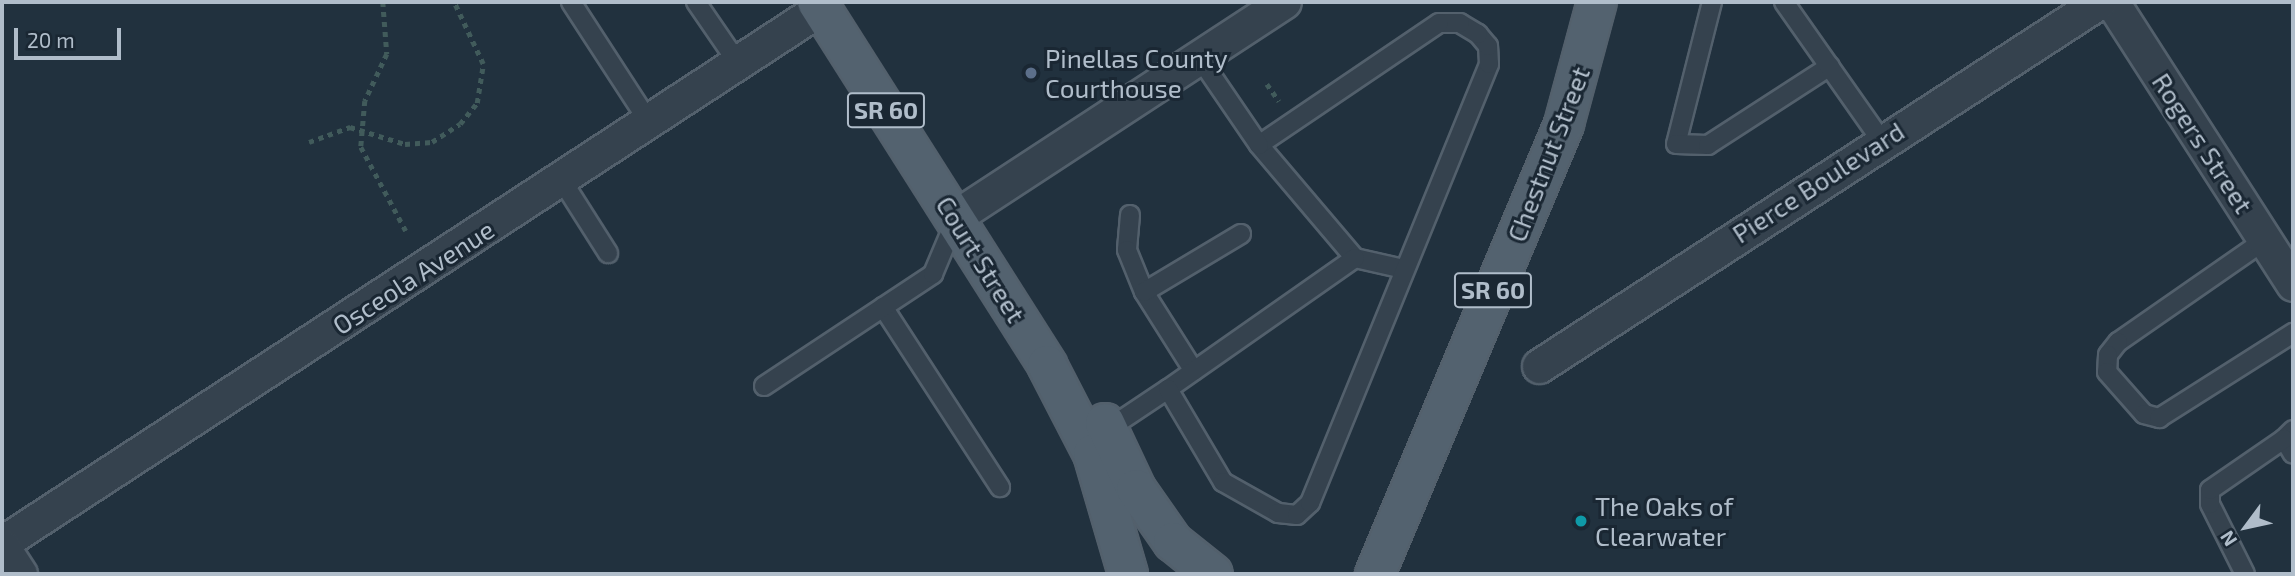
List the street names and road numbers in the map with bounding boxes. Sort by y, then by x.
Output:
street label: Chestnut Street [1500,62,1596,246]
street label: Rogers Street [2146,67,2260,219]
road number: SR 60 [846,90,926,130]
street label: Pierce Boulevard [1726,115,1910,249]
street label: Court Street [930,190,1032,328]
street label: Osceola Avenue [326,213,500,341]
road number: SR 60 [1453,270,1533,310]

